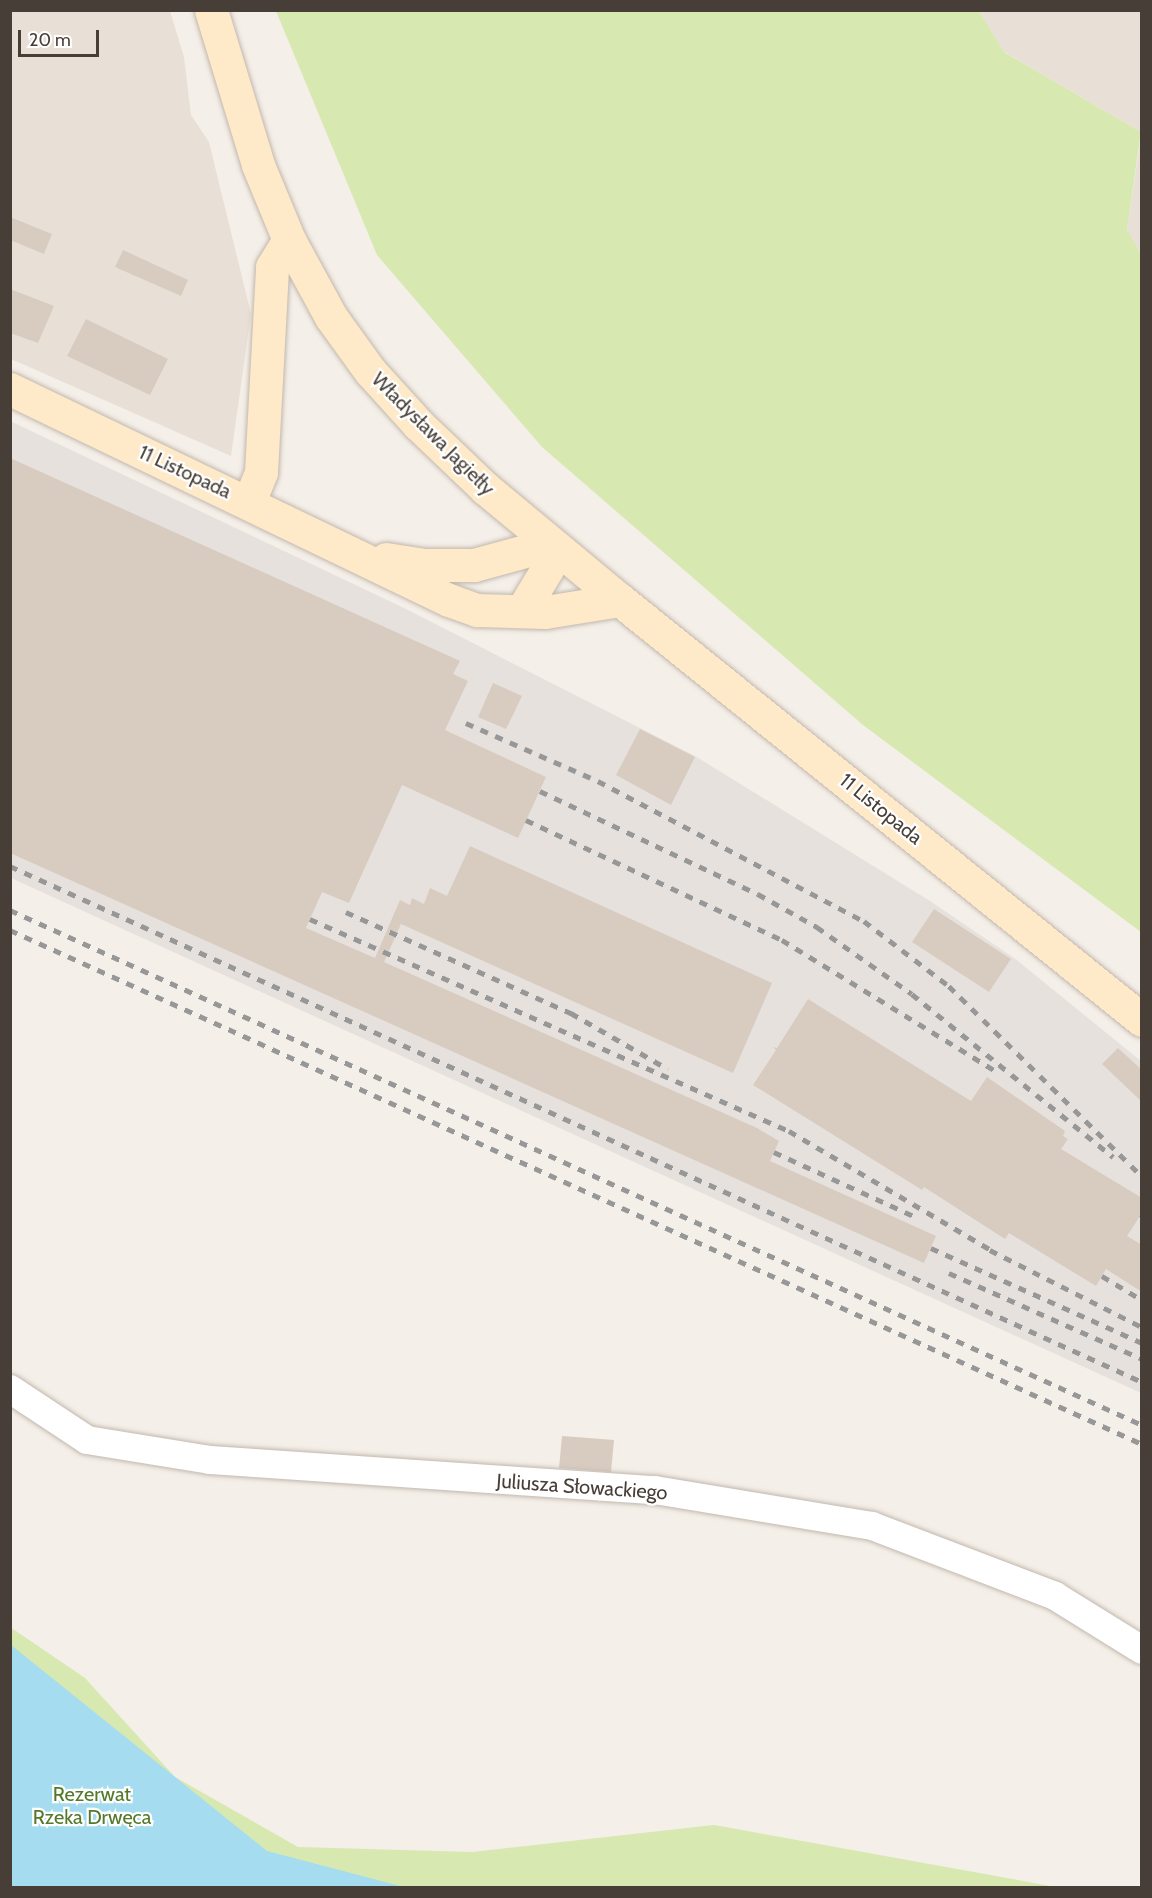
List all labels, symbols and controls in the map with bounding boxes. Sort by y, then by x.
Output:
scale bar [21,18,102,56]
text: 20 m [29,29,71,51]
street label: Władysława Jagiełły [367,368,499,500]
street label: 11 Listopada [135,440,235,504]
street label: 11 Listopada [835,768,927,850]
street label: Juliusza Słowackiego [496,1469,668,1505]
park label: Rezerwat Rzeka Drwęca [33,1783,151,1830]

